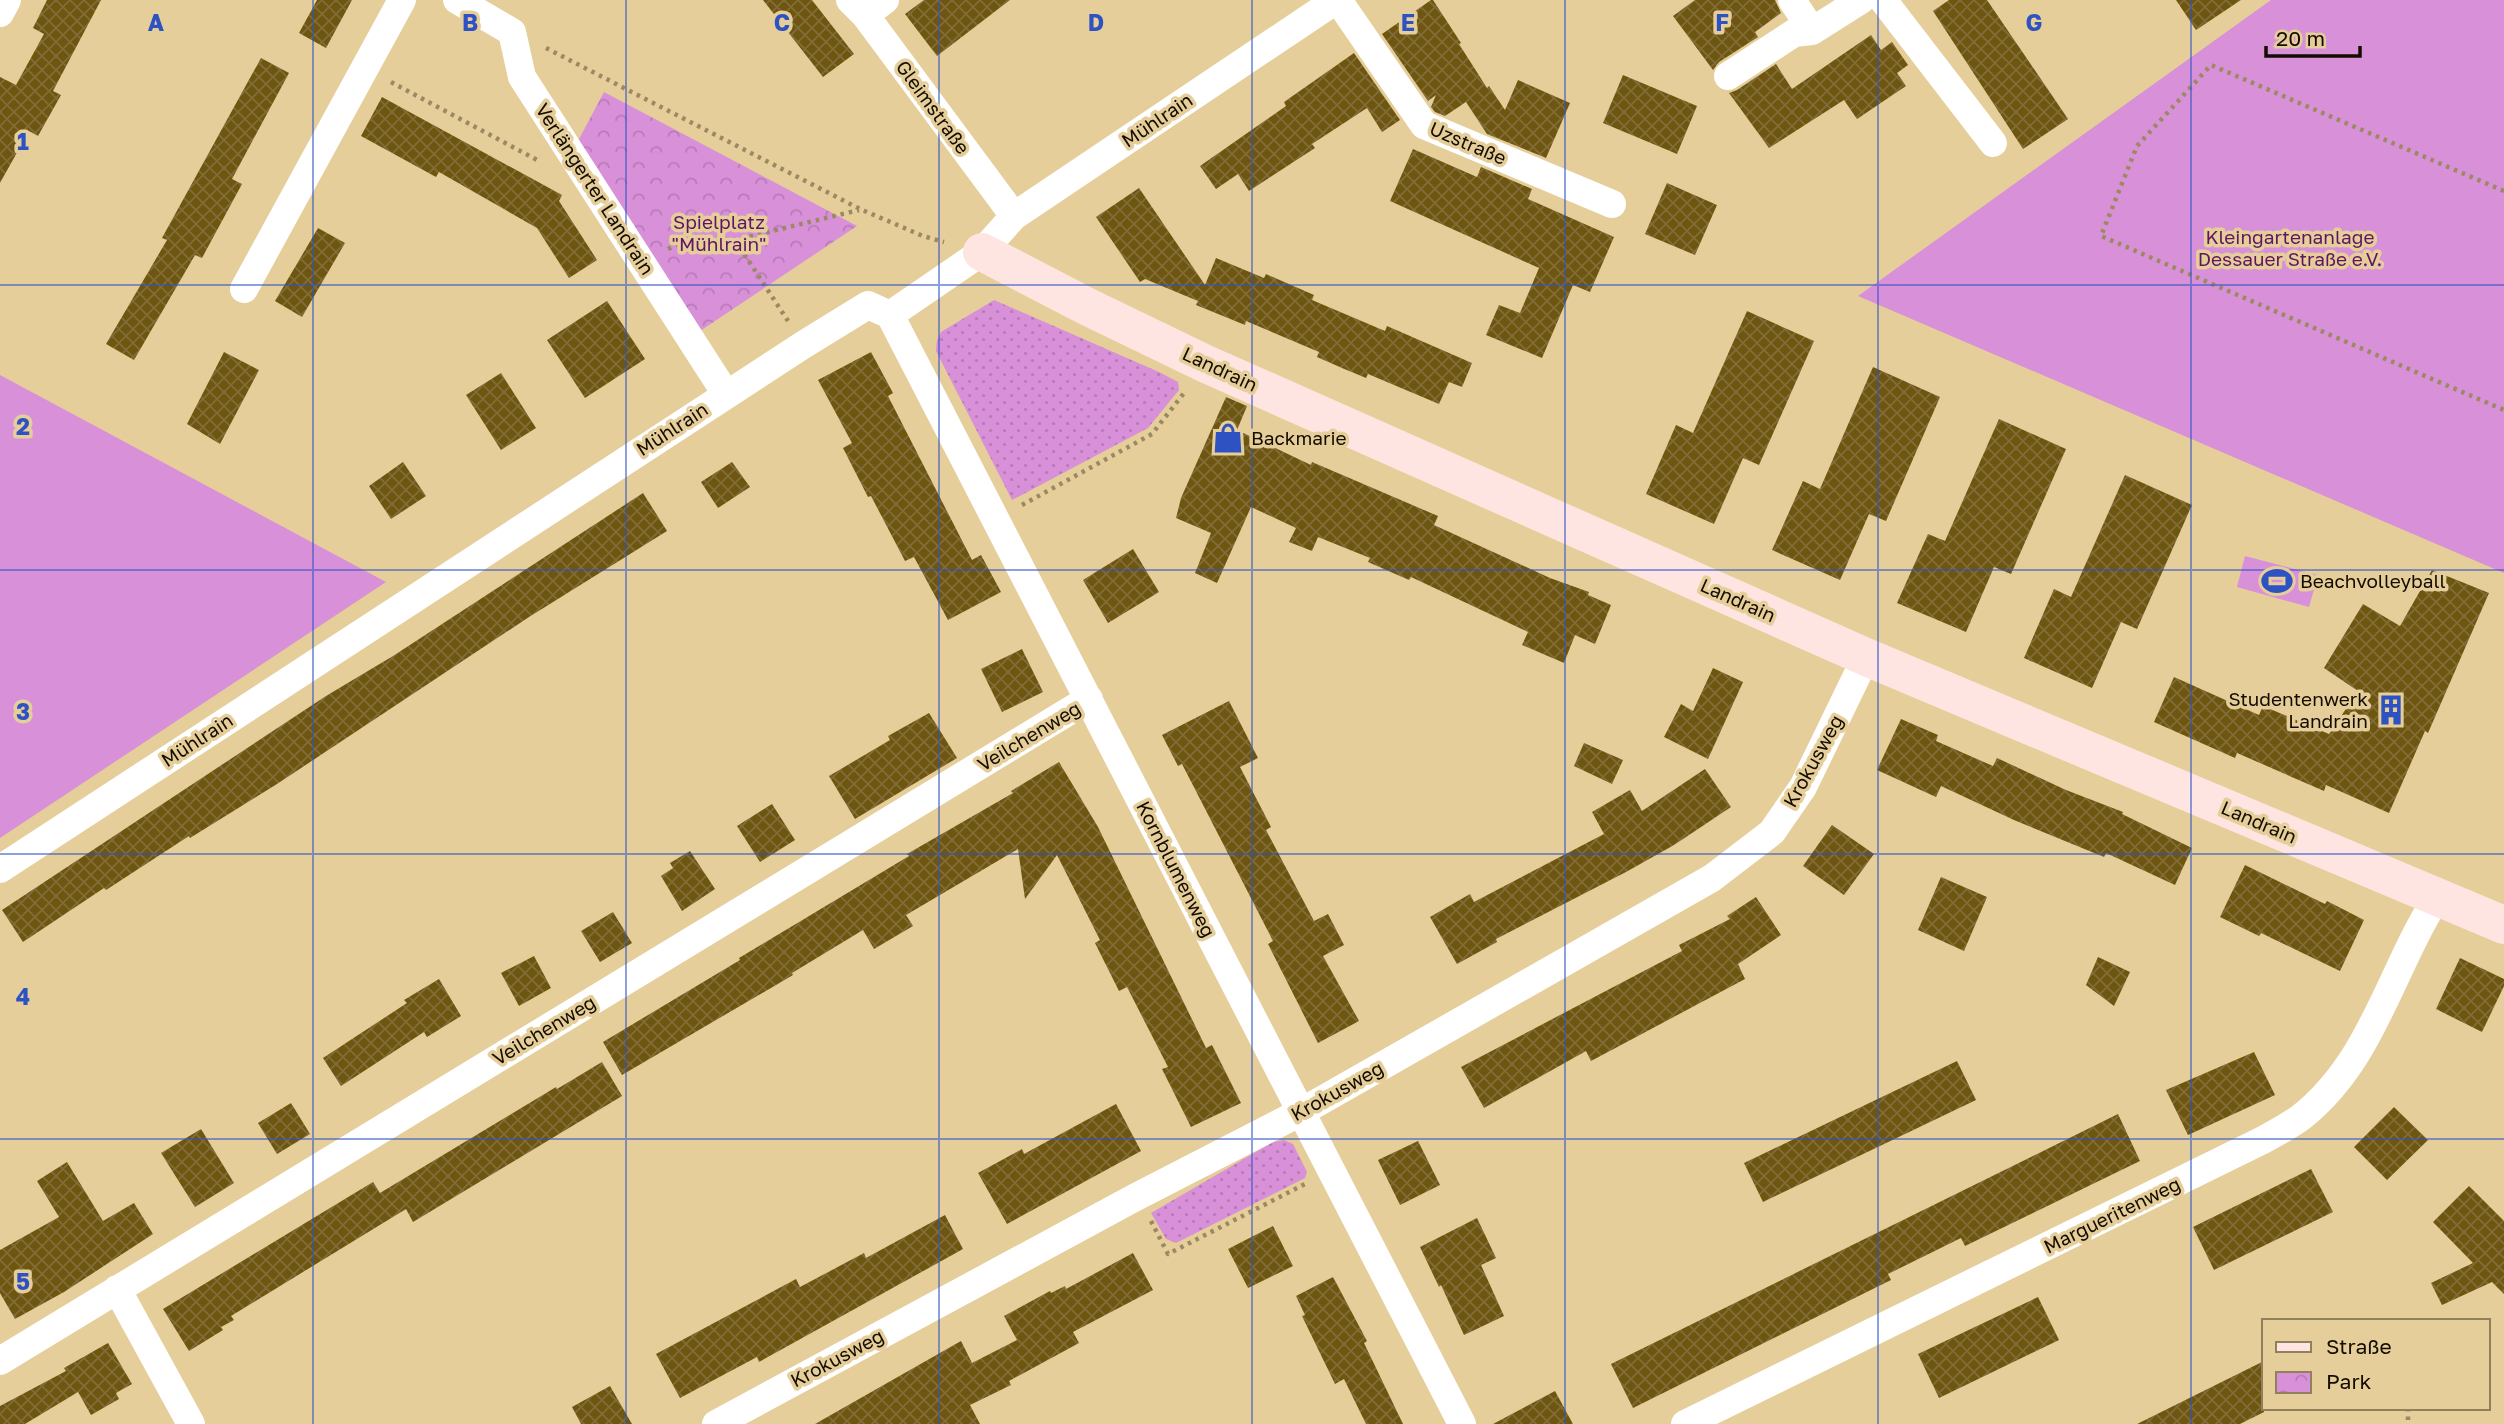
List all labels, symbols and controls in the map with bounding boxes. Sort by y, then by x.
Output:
text: A [148,8,165,36]
text: B [462,8,478,36]
text: C [774,8,790,36]
text: D [1088,8,1104,36]
text: E [1401,8,1415,36]
text: F [1715,8,1729,36]
text: G [2026,8,2042,36]
scale bar [2266,14,2360,58]
text: 20 m [2276,25,2325,51]
street label: Gleimstraße [892,55,975,158]
street label: Mühlrain [1117,88,1196,152]
street label: Verlängerter Landrain [531,99,659,279]
street label: Uzstraße [1426,116,1510,169]
text: 1 [17,127,29,155]
park label: Spielplatz "Mühlrain" [672,210,766,255]
park label: Kleingartenanlage Dessauer Straße e.V. [2198,225,2382,270]
street label: Landrain [1179,341,1261,396]
street label: Mühlrain [632,397,712,460]
text: 2 [16,412,30,440]
shop icon: Backmarie [1211,421,1245,455]
place label: Backmarie [1251,426,1347,449]
sports icon: Beachvolleyball [2260,564,2294,598]
place label: Beachvolleyball [2300,569,2446,592]
street label: Landrain [1697,573,1779,626]
place label: Studentenwerk Landrain [2228,687,2368,732]
building icon: Studentenwerk Landrain [2374,693,2408,727]
street label: Veilchenweg [973,696,1084,775]
text: 3 [16,697,30,725]
street label: Mühlrain [157,708,237,771]
street label: Krokusweg [1778,711,1847,811]
street label: Landrain [2218,795,2300,848]
street label: Kornblumenweg [1132,797,1221,941]
text: 4 [16,982,30,1010]
street label: Veilchenweg [488,990,599,1069]
street label: Krokusweg [1287,1056,1387,1125]
street label: Margueritenweg [2040,1172,2184,1258]
text: 5 [16,1267,30,1295]
legend [2262,1319,2490,1410]
street label: Krokusweg [786,1323,887,1392]
text: Straße [2326,1333,2392,1359]
text: Park [2326,1368,2372,1394]

